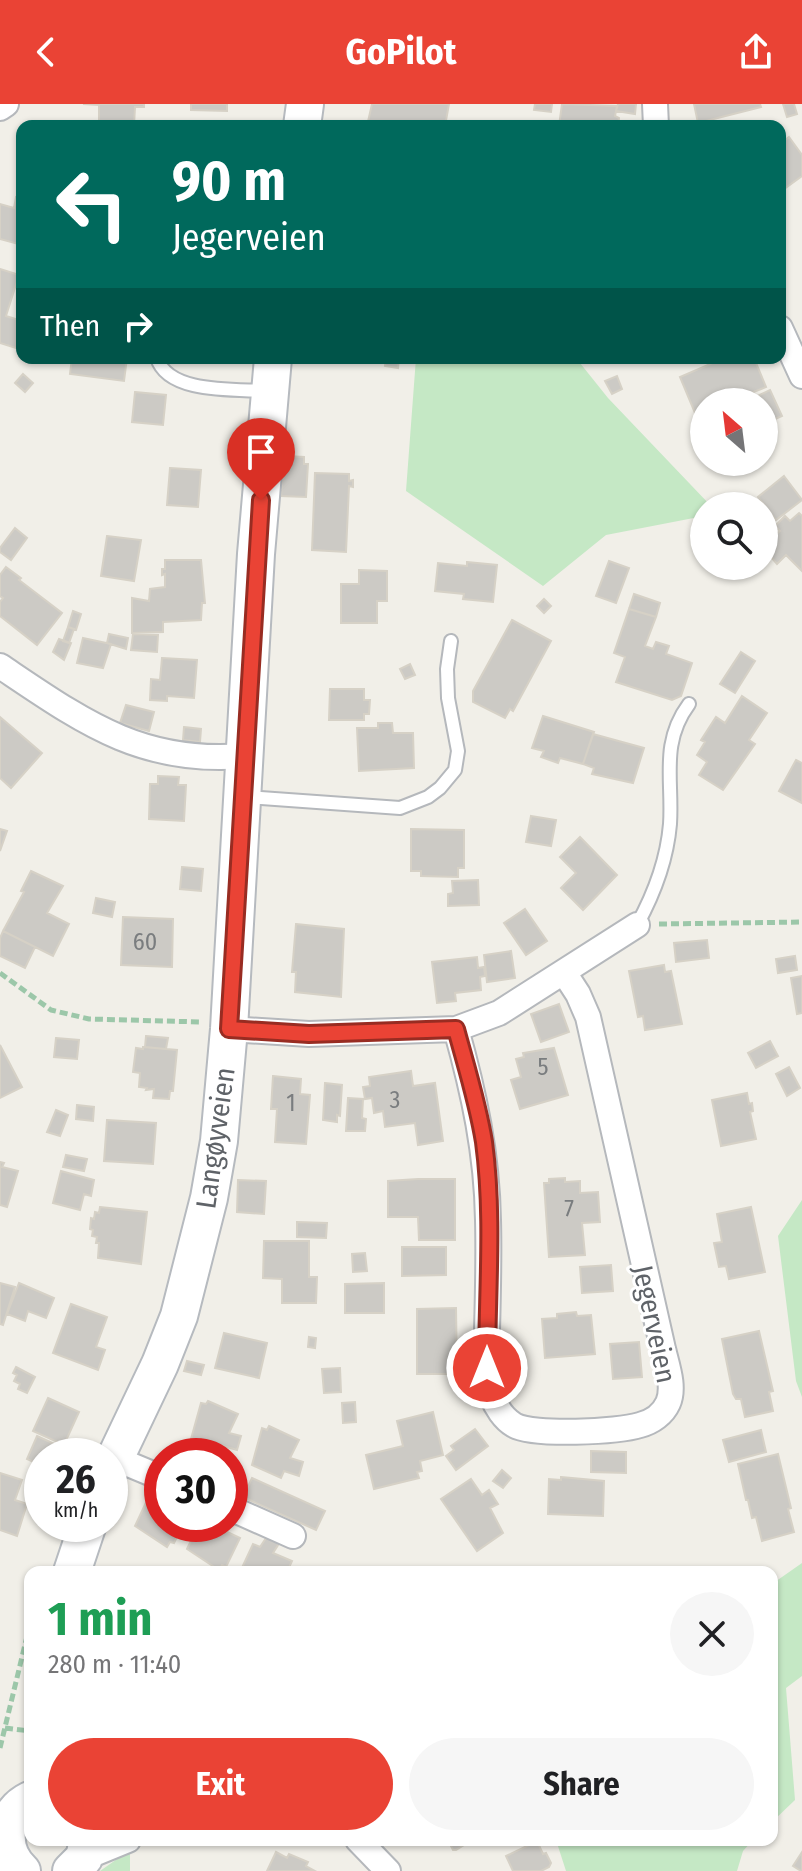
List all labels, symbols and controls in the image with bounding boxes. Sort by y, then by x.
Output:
icon: back [24,30,68,74]
text: GoPilot [346,30,456,74]
icon: share [734,30,778,74]
text: 90 m [172,148,286,215]
icon: left [40,152,144,256]
text: Jegerveien [172,216,326,260]
icon: right [116,304,160,348]
text: Then [40,308,100,344]
north arrow [690,388,778,476]
map controls [690,388,778,580]
pin [227,418,295,500]
icon: arrive [239,430,283,474]
button: search [690,492,778,580]
house number: 60 [133,928,157,956]
house number: 5 [537,1053,549,1081]
street label: Langøyveien [189,1065,242,1211]
house number: 3 [390,1086,400,1114]
house number: 1 [286,1089,296,1117]
house number: 7 [564,1195,574,1223]
street label: Jegerveien [626,1262,683,1386]
position arrow [445,1326,529,1410]
speed limit sign: 30 [144,1438,248,1542]
text: 26 [56,1456,96,1504]
text: km/h [54,1498,98,1522]
text: 1 min [48,1590,153,1648]
button: close [670,1592,754,1676]
text: 280 m · 11:40 [48,1649,181,1680]
button: Exit [48,1738,393,1830]
button: Share [409,1738,754,1830]

